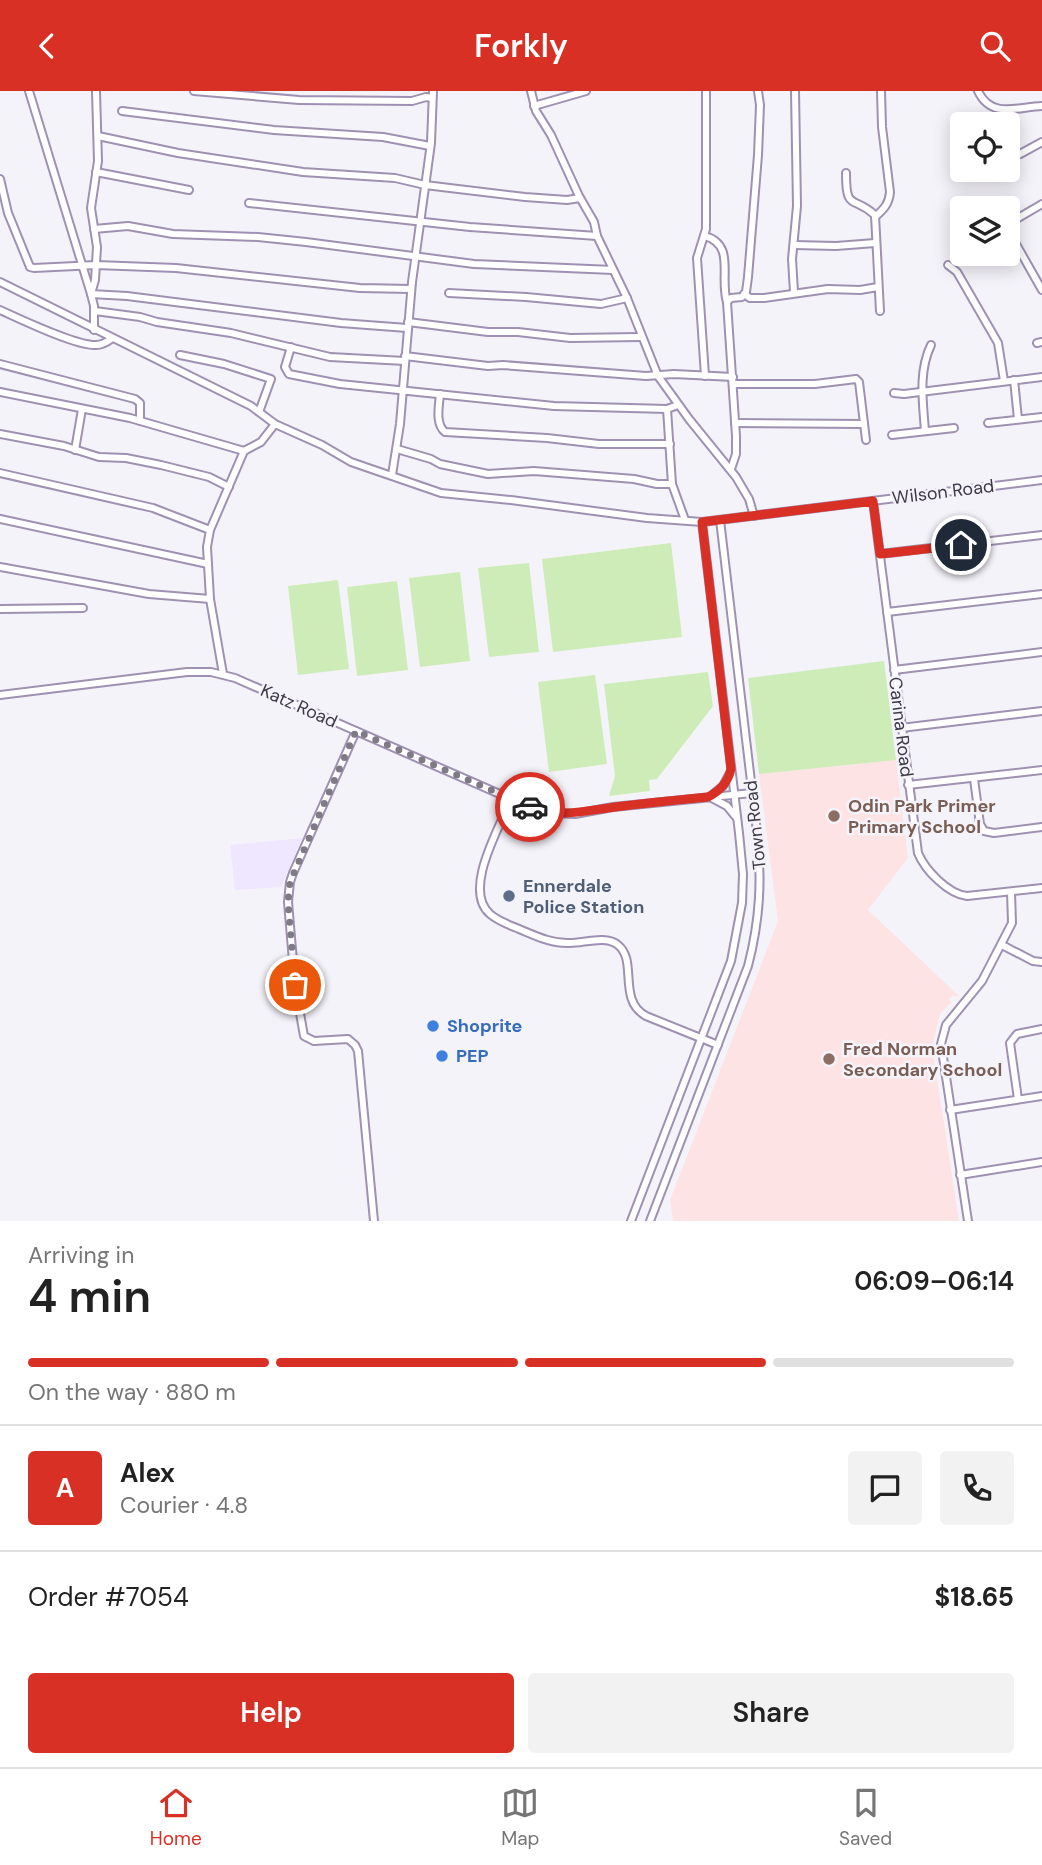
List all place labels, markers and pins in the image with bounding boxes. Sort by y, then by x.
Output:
pin [931,515,991,575]
place label: Odin Park Primer Primary School [848,794,996,839]
marker: Odin Park Primer Primary School [826,808,842,824]
place label: Ennerdale Police Station [523,874,644,919]
marker: Ennerdale Police Station [501,888,517,904]
pin [265,955,325,1015]
place label: Shoprite [447,1014,523,1038]
marker: Shoprite [425,1018,441,1034]
place label: Fred Norman Secondary School [843,1037,1002,1082]
place label: PEP [456,1044,489,1068]
marker: PEP [434,1048,450,1064]
marker: Fred Norman Secondary School [821,1051,837,1067]

